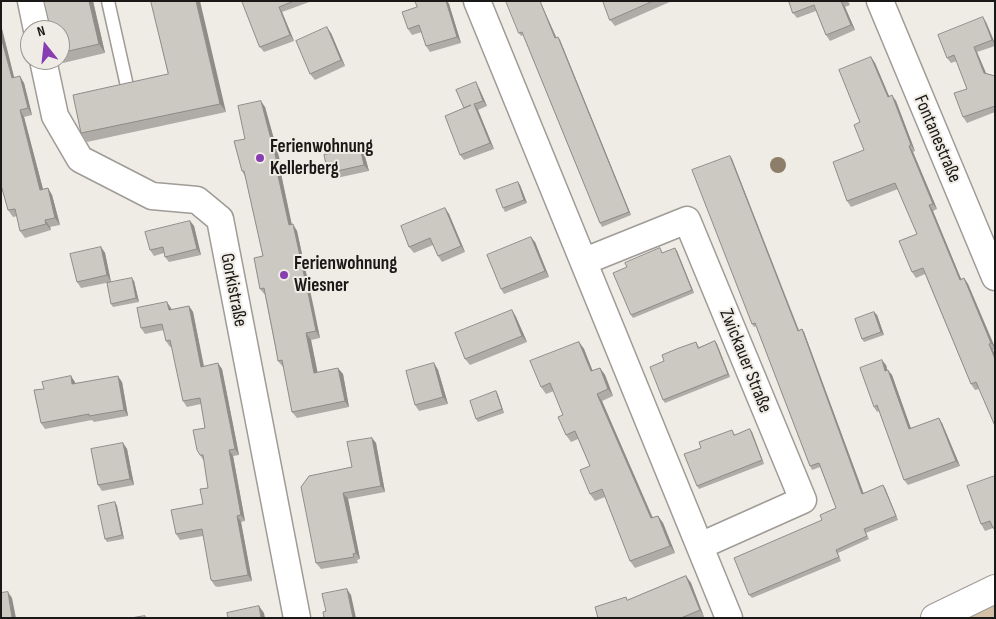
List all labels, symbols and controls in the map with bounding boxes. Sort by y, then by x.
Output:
north arrow [20,20,70,70]
text: N [35,22,47,40]
street label: Fontanestraße [908,92,966,186]
place label: Ferienwohnung Kellerberg [270,136,373,180]
marker: Ferienwohnung Kellerberg [254,152,266,164]
street label: Gorkistraße [215,251,251,329]
place label: Ferienwohnung Wiesner [294,253,397,297]
marker: Ferienwohnung Wiesner [278,269,290,281]
street label: Zwickauer Straße [714,306,776,416]

